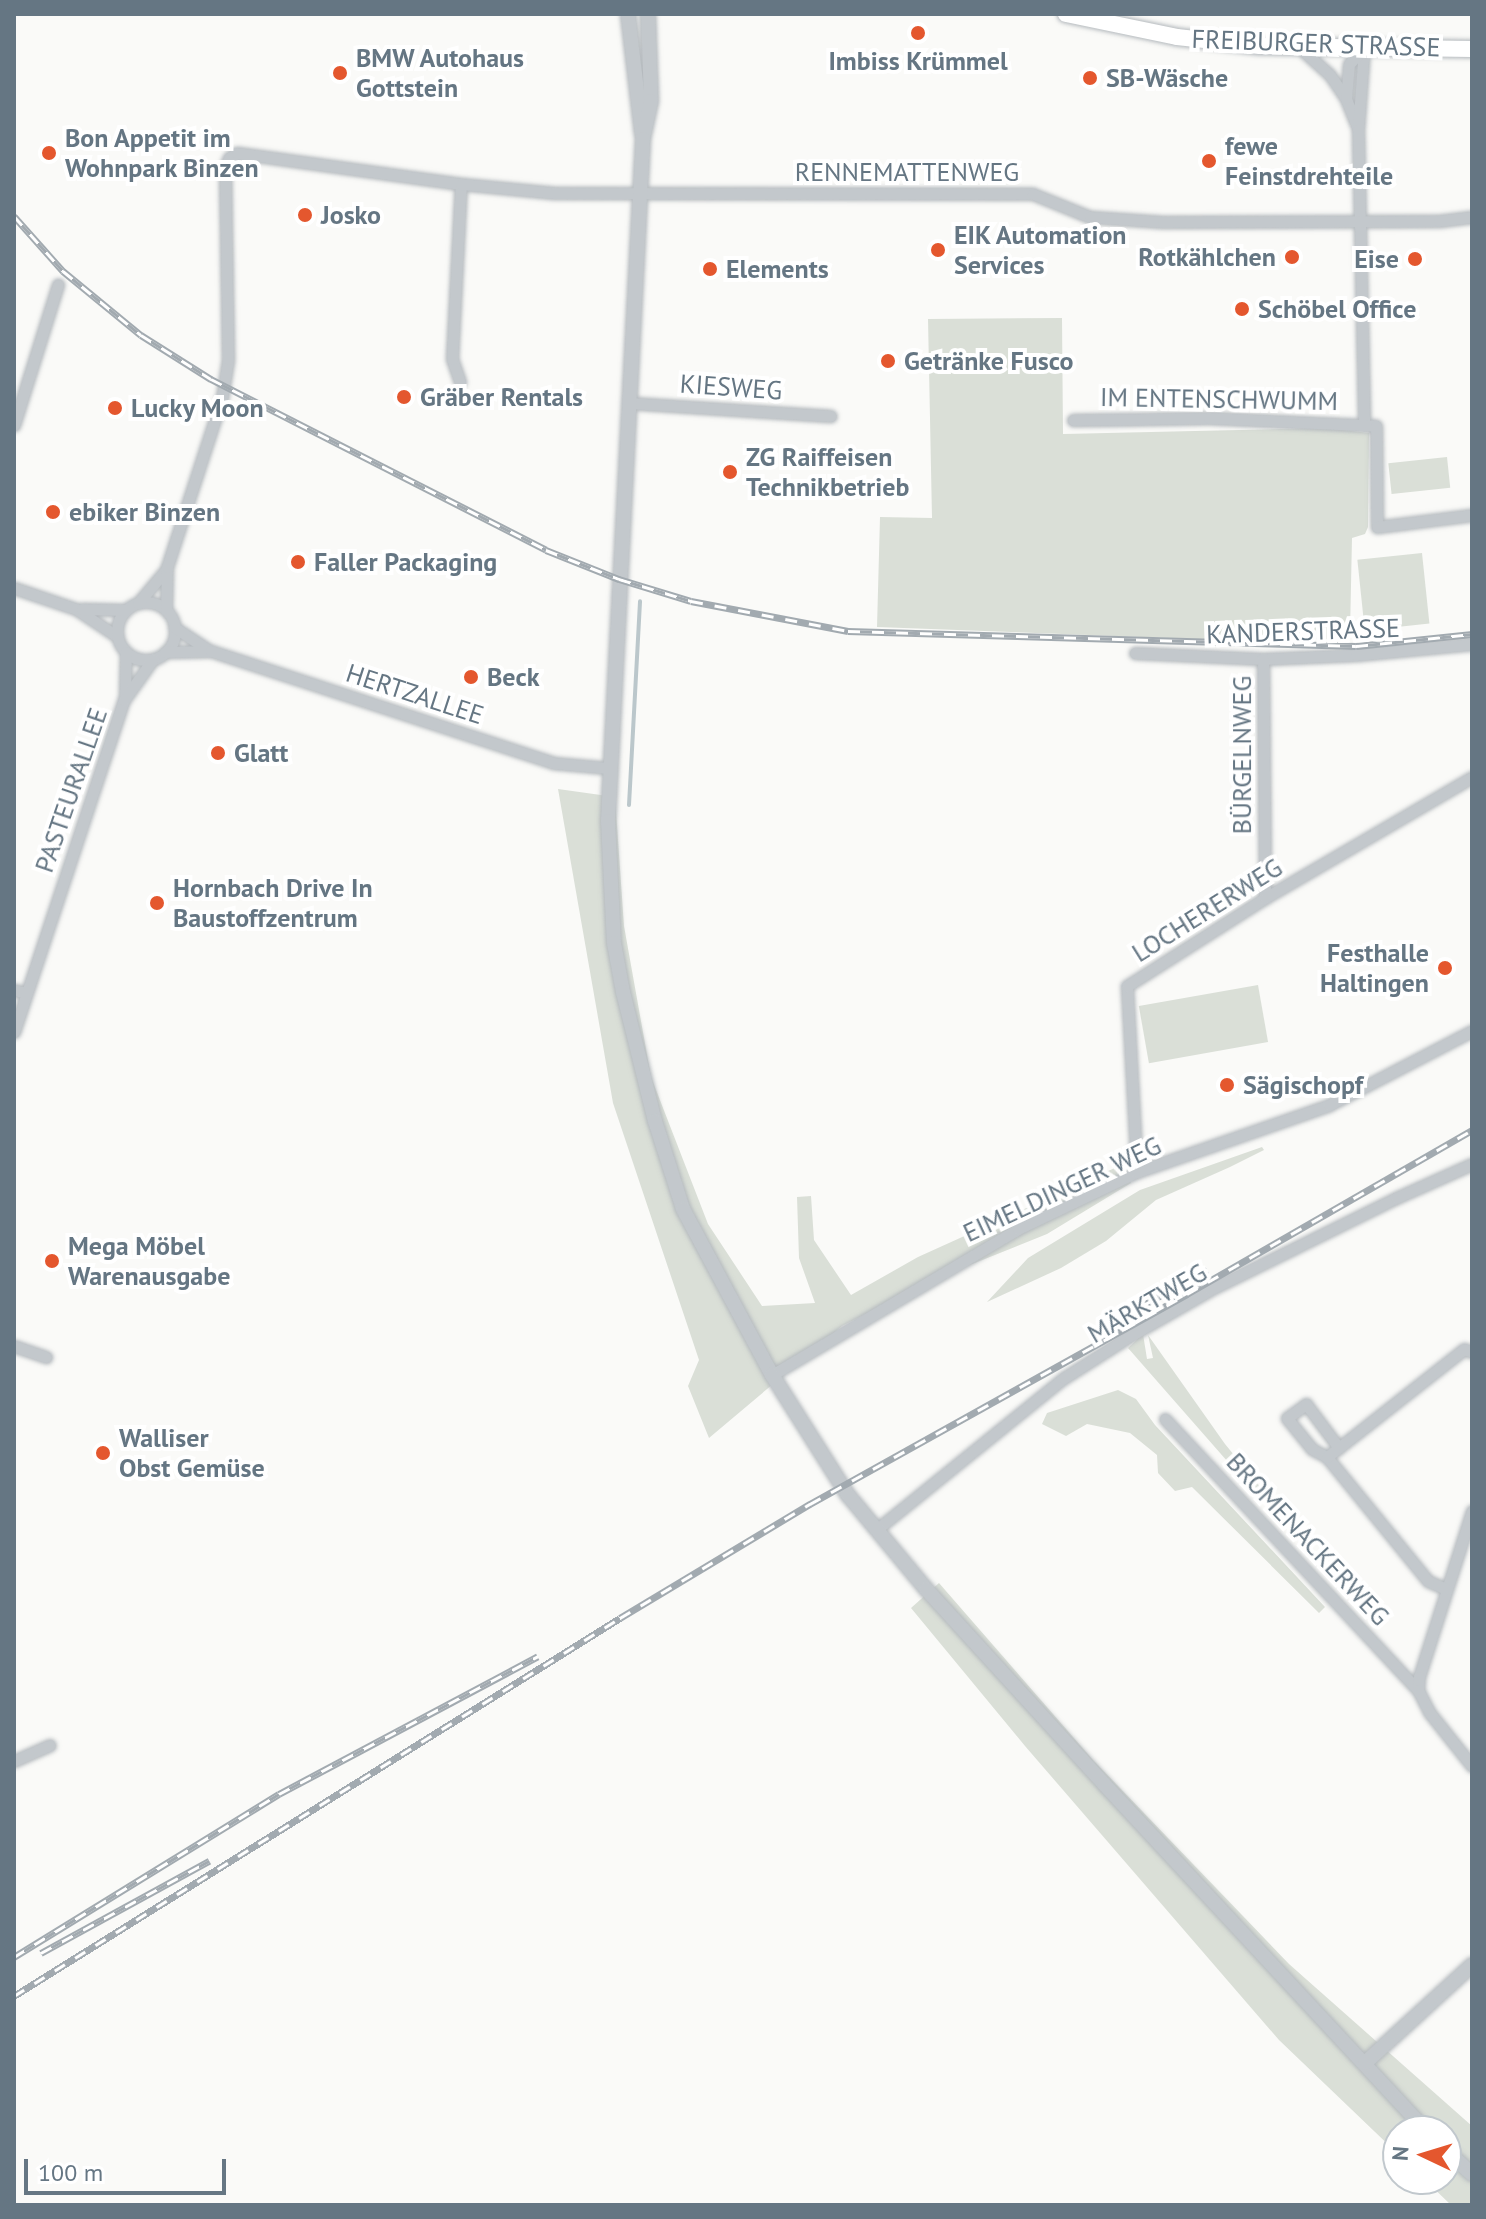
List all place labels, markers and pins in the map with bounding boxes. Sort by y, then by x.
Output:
marker: Imbiss Krümmel [909,24,927,42]
place label: BMW Autohaus Gottstein [356,42,526,104]
place label: Imbiss Krümmel [828,45,1008,77]
place label: SB-Wäsche [1106,62,1228,94]
marker: BMW Autohaus Gottstein [331,64,349,82]
marker: SB-Wäsche [1081,69,1099,87]
place label: Bon Appetit im Wohnpark Binzen [65,122,259,184]
place label: fewe Feinstdrehteile [1225,130,1393,192]
marker: Bon Appetit im Wohnpark Binzen [40,144,58,162]
marker: fewe Feinstdrehteile [1200,152,1218,170]
place label: Josko [321,199,381,231]
marker: Josko [296,206,314,224]
place label: EIK Automation Services [954,219,1128,280]
marker: EIK Automation Services [929,241,947,259]
place label: Rotkählchen [1138,241,1276,273]
place label: Eise [1354,243,1399,275]
marker: Rotkählchen [1283,248,1301,266]
marker: Eise [1406,250,1424,268]
place label: Elements [726,253,829,285]
marker: Elements [701,260,719,278]
place label: Schöbel Office [1258,293,1417,325]
marker: Schöbel Office [1233,300,1251,318]
place label: Getränke Fusco [904,345,1073,377]
marker: Getränke Fusco [879,352,897,370]
place label: Gräber Rentals [420,381,583,413]
marker: Gräber Rentals [395,388,413,406]
place label: Lucky Moon [131,392,265,424]
marker: Lucky Moon [106,399,124,417]
place label: ZG Raiffeisen Technikbetrieb [746,441,909,502]
marker: ZG Raiffeisen Technikbetrieb [721,463,739,481]
place label: ebiker Binzen [69,496,220,528]
marker: ebiker Binzen [44,503,62,521]
place label: Faller Packaging [314,546,497,578]
marker: Faller Packaging [289,553,307,571]
place label: Beck [487,661,539,693]
marker: Beck [462,668,480,686]
place label: Glatt [234,737,288,769]
marker: Glatt [209,744,227,762]
place label: Hornbach Drive In Baustoffzentrum [173,872,373,934]
marker: Hornbach Drive In Baustoffzentrum [148,894,166,912]
place label: Festhalle Haltingen [1320,937,1429,998]
marker: Festhalle Haltingen [1436,959,1454,977]
place label: Sägischopf [1243,1069,1363,1101]
marker: Sägischopf [1218,1076,1236,1094]
place label: Mega Möbel Warenausgabe [68,1230,230,1292]
marker: Mega Möbel Warenausgabe [43,1252,61,1270]
place label: Walliser Obst Gemüse [119,1422,265,1484]
marker: Walliser Obst Gemüse [94,1444,112,1462]

